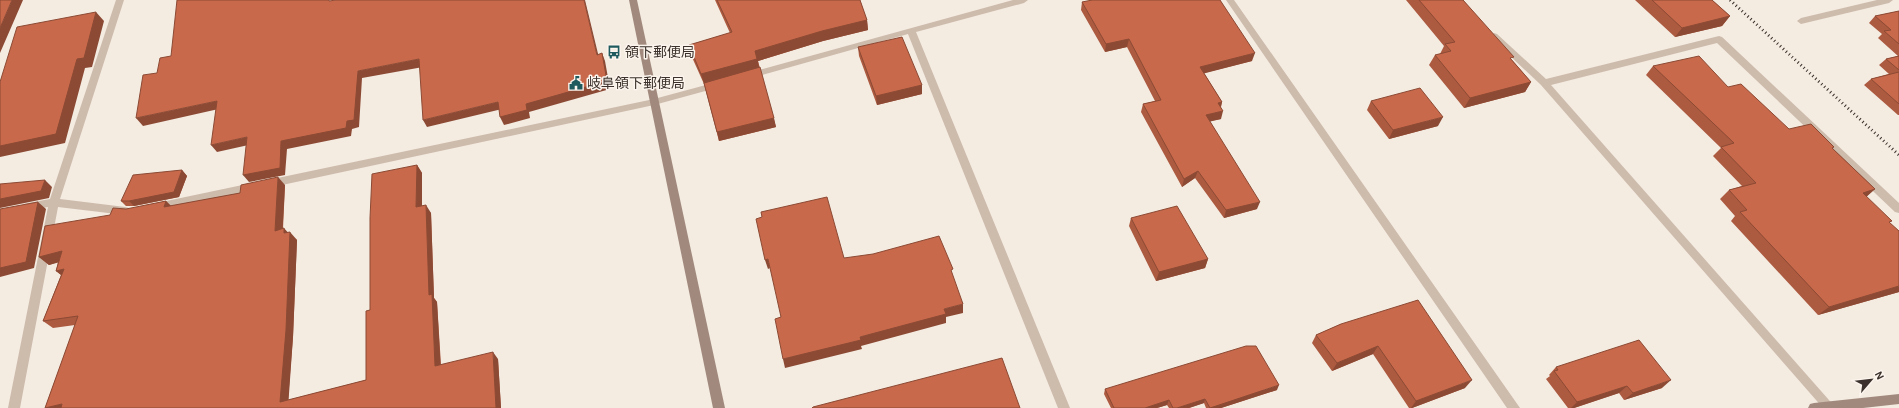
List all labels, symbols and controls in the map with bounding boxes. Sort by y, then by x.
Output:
bus stop icon: 領下郵便局 [606,44,622,60]
place label: 領下郵便局 [625,45,695,60]
public building icon: 岐阜領下郵便局 [568,75,584,91]
place label: 岐阜領下郵便局 [587,76,685,91]
north arrow [1851,360,1891,400]
text: N [1873,370,1886,382]

